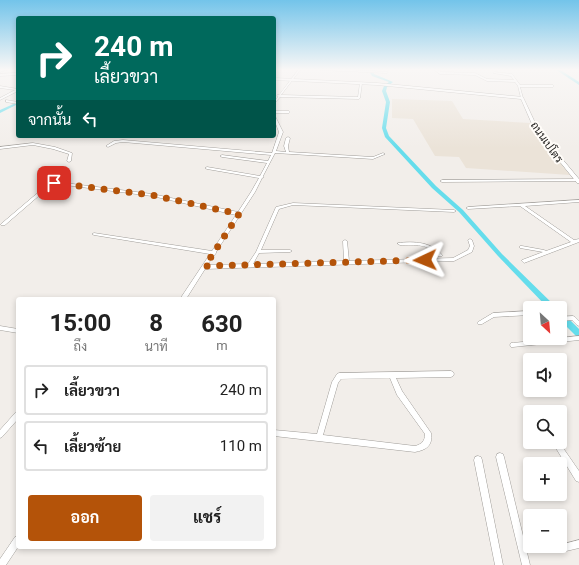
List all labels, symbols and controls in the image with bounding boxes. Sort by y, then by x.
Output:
text: 240 m [94,30,173,63]
icon: right [28,32,80,84]
text: เลี้ยวขวา [94,66,158,87]
icon: left [79,108,101,130]
text: จากนั้น [28,111,71,129]
street label: ถนนเปโตร [528,118,567,165]
pin [37,166,71,200]
icon: arrive [43,172,65,194]
position arrow [404,239,446,281]
north arrow [523,301,567,345]
map controls [523,301,567,553]
text: 15:00 [49,309,111,337]
text: 8 [149,309,163,337]
text: 630 [201,310,243,338]
text: m [216,338,228,353]
text: ถึง [74,339,87,354]
text: นาที [145,339,168,354]
button: sound [523,353,567,397]
icon: right [30,379,52,401]
text: 240 m [220,381,262,399]
text: เลี้ยวขวา [64,382,120,400]
button: search [523,405,567,449]
icon: left [30,435,52,457]
text: 110 m [220,437,262,455]
text: เลี้ยวซ้าย [64,438,121,456]
button: + [523,457,567,501]
button: ออก [28,495,142,541]
button: แชร์ [150,495,264,541]
button: − [523,509,567,553]

